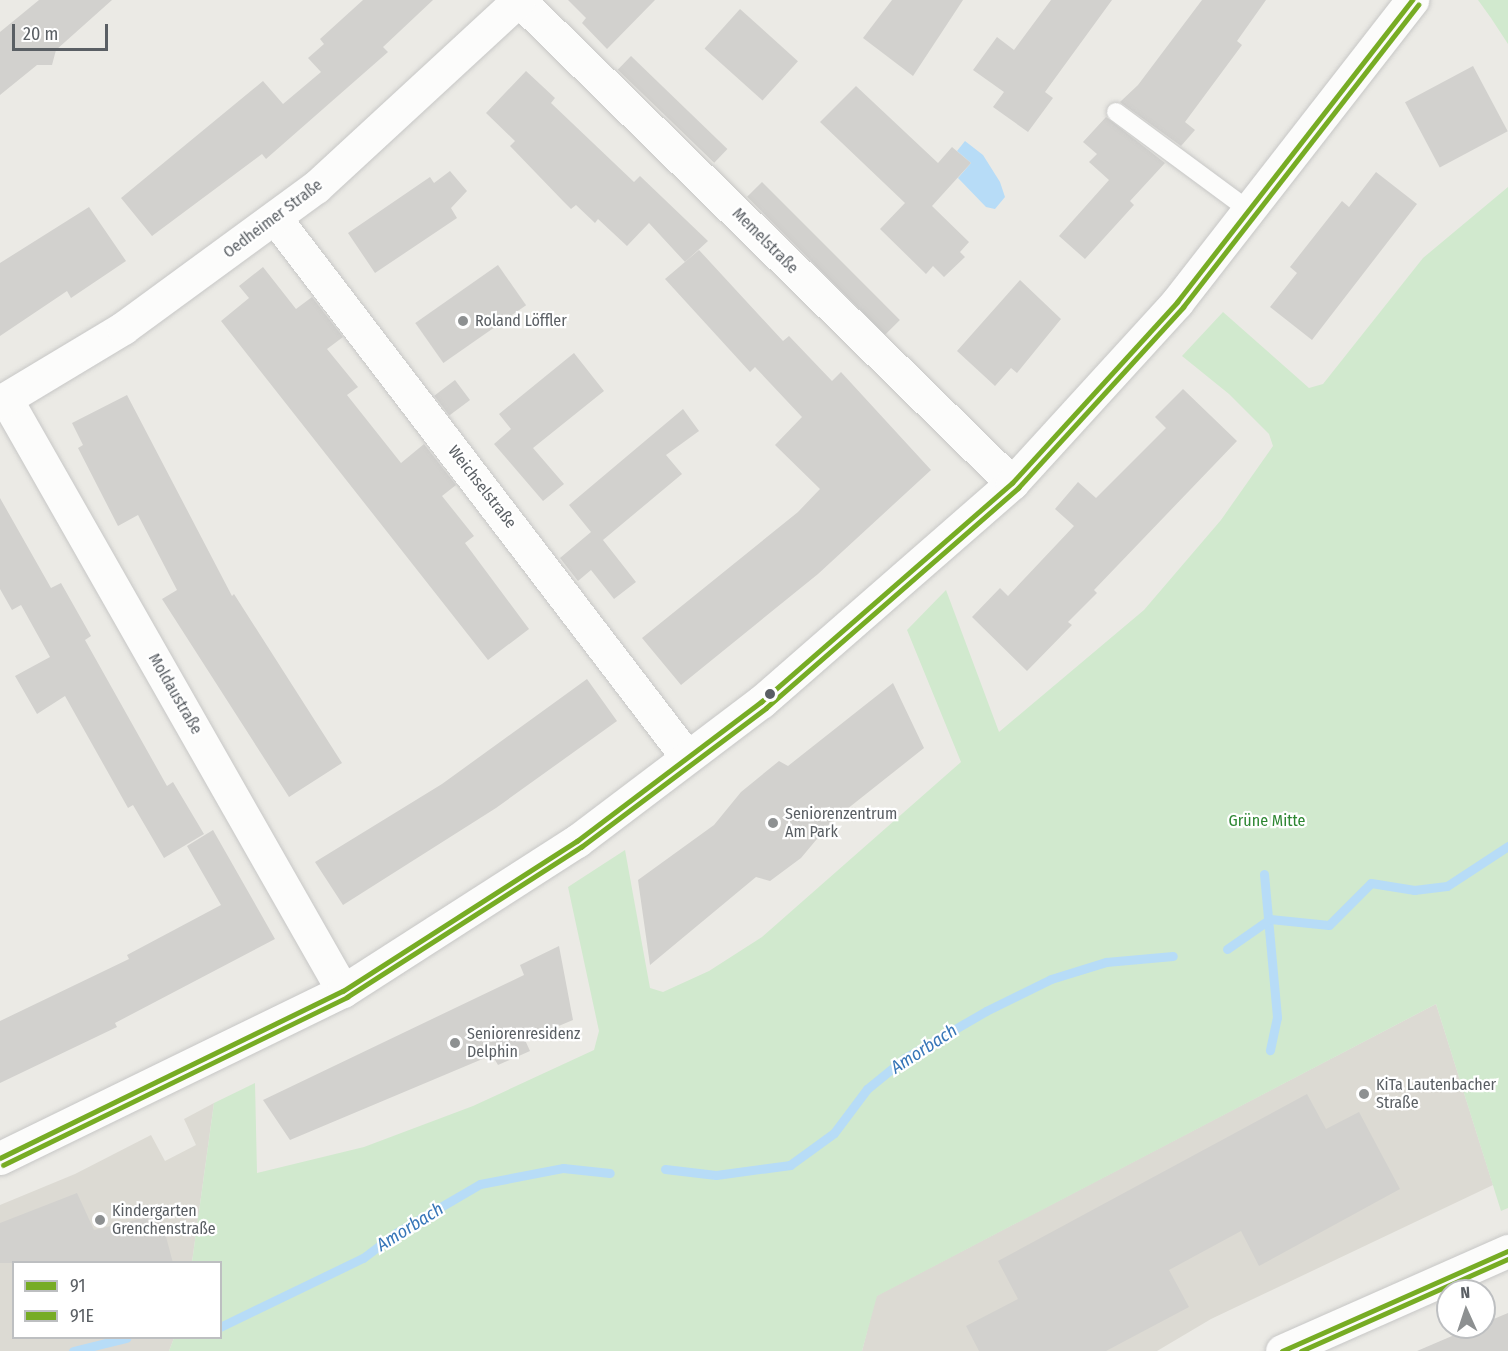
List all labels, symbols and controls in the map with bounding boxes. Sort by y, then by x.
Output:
scale bar [15,12,111,50]
text: 20 m [23,23,58,45]
street label: Oedheimer Straße [220,176,326,262]
street label: Memelstraße [728,204,802,278]
place label: Roland Löffler [475,311,567,331]
marker: Roland Löffler [456,314,470,328]
street label: Weichselstraße [444,442,520,532]
street label: Moldaustraße [144,650,206,738]
unlabelled marker [764,688,776,700]
place label: Seniorenzentrum Am Park [785,804,897,842]
park label: Grüne Mitte [1229,811,1305,831]
marker: Seniorenzentrum Am Park [766,816,780,830]
water label: Amorbach [887,1020,961,1078]
place label: Seniorenresidenz Delphin [467,1024,580,1062]
marker: Seniorenresidenz Delphin [448,1036,462,1050]
place label: KiTa Lautenbacher Straße [1376,1075,1496,1113]
marker: KiTa Lautenbacher Straße [1357,1087,1371,1101]
water label: Amorbach [373,1198,447,1256]
place label: Kindergarten Grenchenstraße [112,1201,216,1239]
marker: Kindergarten Grenchenstraße [93,1213,107,1227]
legend [12,1261,222,1339]
text: 91 [70,1275,85,1297]
north arrow [1436,1279,1496,1339]
text: N [1460,1283,1470,1302]
text: 91E [70,1305,94,1327]

